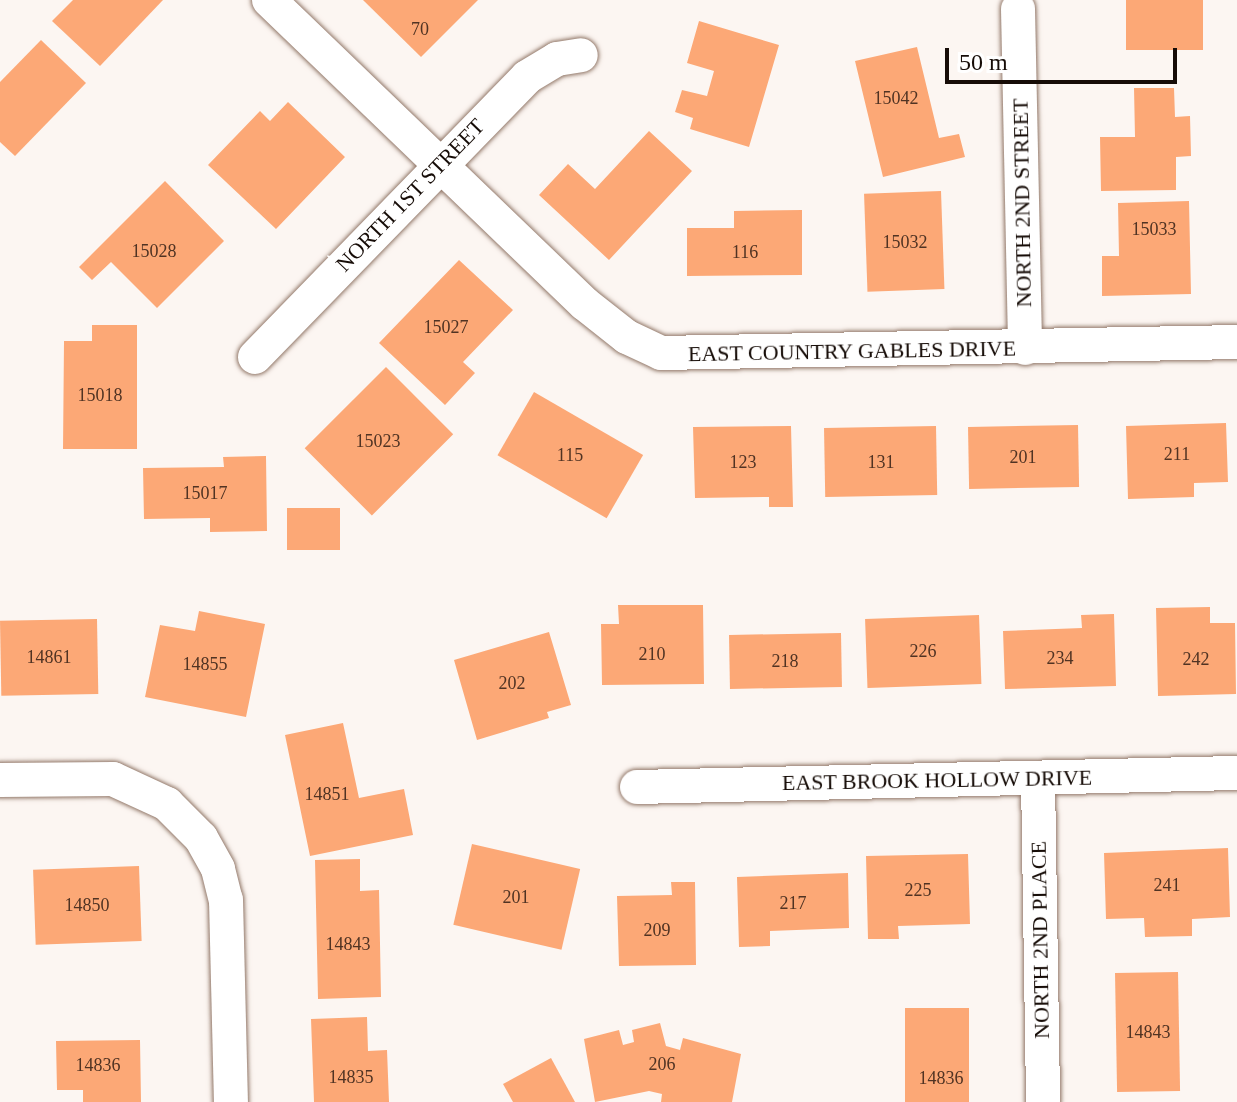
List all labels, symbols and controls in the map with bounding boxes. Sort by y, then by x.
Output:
house number: 70 [411,18,429,40]
scale bar [949,32,1181,82]
text: 50 m [959,49,1008,75]
house number: 15042 [874,87,918,109]
street label: NORTH 2ND STREET [1007,98,1037,308]
street label: NORTH 1ST STREET [330,113,490,277]
house number: 15033 [1132,218,1176,240]
house number: 15032 [882,231,928,253]
house number: 15028 [132,240,176,262]
house number: 116 [732,241,758,263]
house number: 15027 [424,316,468,338]
street label: EAST COUNTRY GABLES DRIVE [687,335,1017,367]
house number: 15018 [78,384,122,406]
house number: 15023 [356,430,400,452]
house number: 211 [1164,443,1190,465]
house number: 115 [557,444,583,466]
house number: 201 [1010,446,1036,468]
house number: 123 [730,451,756,473]
house number: 131 [868,451,894,473]
house number: 15017 [182,482,228,504]
house number: 226 [910,640,936,662]
house number: 210 [638,643,666,665]
house number: 14861 [26,646,72,668]
house number: 234 [1046,647,1074,669]
house number: 242 [1182,648,1210,670]
house number: 218 [772,650,798,672]
house number: 14855 [182,653,228,675]
house number: 202 [498,672,526,694]
street label: EAST BROOK HOLLOW DRIVE [781,764,1093,796]
house number: 14851 [304,783,350,805]
street label: NORTH 2ND PLACE [1025,841,1055,1039]
house number: 241 [1154,874,1180,896]
house number: 225 [904,879,932,901]
house number: 201 [502,886,530,908]
house number: 217 [780,892,806,914]
house number: 14850 [64,894,110,916]
house number: 209 [644,919,670,941]
house number: 14843 [326,933,370,955]
house number: 14843 [1126,1021,1170,1043]
house number: 206 [648,1053,676,1075]
house number: 14836 [76,1054,120,1076]
house number: 14835 [328,1066,374,1088]
house number: 14836 [918,1067,964,1089]

